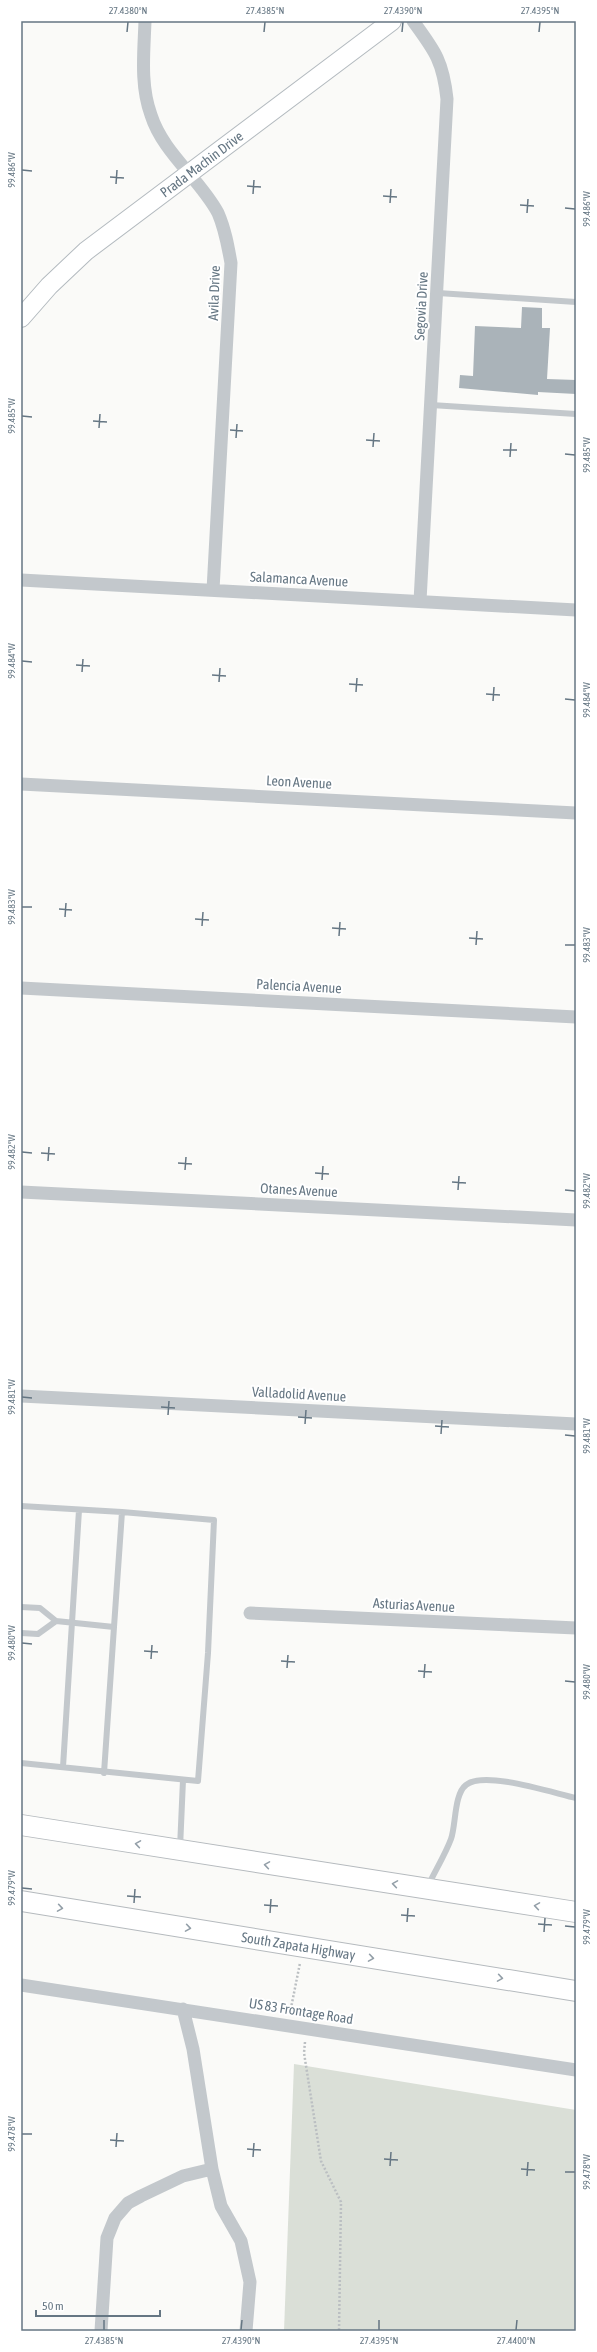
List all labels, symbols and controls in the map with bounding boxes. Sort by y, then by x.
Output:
text: 27.4380°N [109,5,147,16]
text: 27.4385°N [246,5,284,16]
text: 27.4390°N [384,5,422,16]
text: 27.4395°N [521,5,559,16]
street label: Prada Machin Drive [157,128,246,200]
text: 99.486°W [6,152,17,188]
text: 99.486°W [581,191,592,227]
street label: Avila Drive [205,265,223,321]
street label: Segovia Drive [411,271,431,341]
text: 99.485°W [6,398,17,434]
text: 99.485°W [581,437,592,473]
street label: Salamanca Avenue [249,568,349,590]
text: 99.484°W [6,643,17,679]
text: 99.484°W [581,682,592,718]
street label: Leon Avenue [266,772,332,792]
text: 99.483°W [6,889,17,925]
text: 99.483°W [581,927,592,963]
street label: Palencia Avenue [256,976,342,996]
text: 99.482°W [6,1134,17,1170]
text: 99.482°W [581,1173,592,1209]
street label: Otanes Avenue [260,1180,338,1200]
text: 99.481°W [6,1379,17,1415]
street label: Valladolid Avenue [251,1384,347,1404]
text: 99.481°W [581,1418,592,1454]
street label: Asturias Avenue [373,1595,455,1615]
text: 99.480°W [6,1625,17,1661]
text: 99.480°W [581,1664,592,1700]
one-way arrow [135,1840,141,1849]
one-way arrow [264,1861,270,1870]
text: 99.479°W [6,1870,17,1906]
one-way arrow [392,1881,398,1889]
one-way arrow [534,1902,541,1911]
one-way arrow [56,1903,63,1912]
text: 99.479°W [581,1909,592,1945]
one-way arrow [185,1923,191,1932]
street label: South Zapata Highway [240,1929,357,1963]
one-way arrow [368,1953,375,1962]
one-way arrow [497,1974,503,1982]
street label: US 83 Frontage Road [248,1995,354,2027]
text: 99.478°W [6,2116,17,2152]
text: 99.478°W [581,2154,592,2190]
scale bar [36,2292,160,2318]
text: 50 m [42,2299,64,2313]
text: 27.4385°N [85,2335,123,2346]
text: 27.4390°N [222,2335,260,2346]
text: 27.4395°N [360,2335,398,2346]
text: 27.4400°N [497,2335,535,2346]

